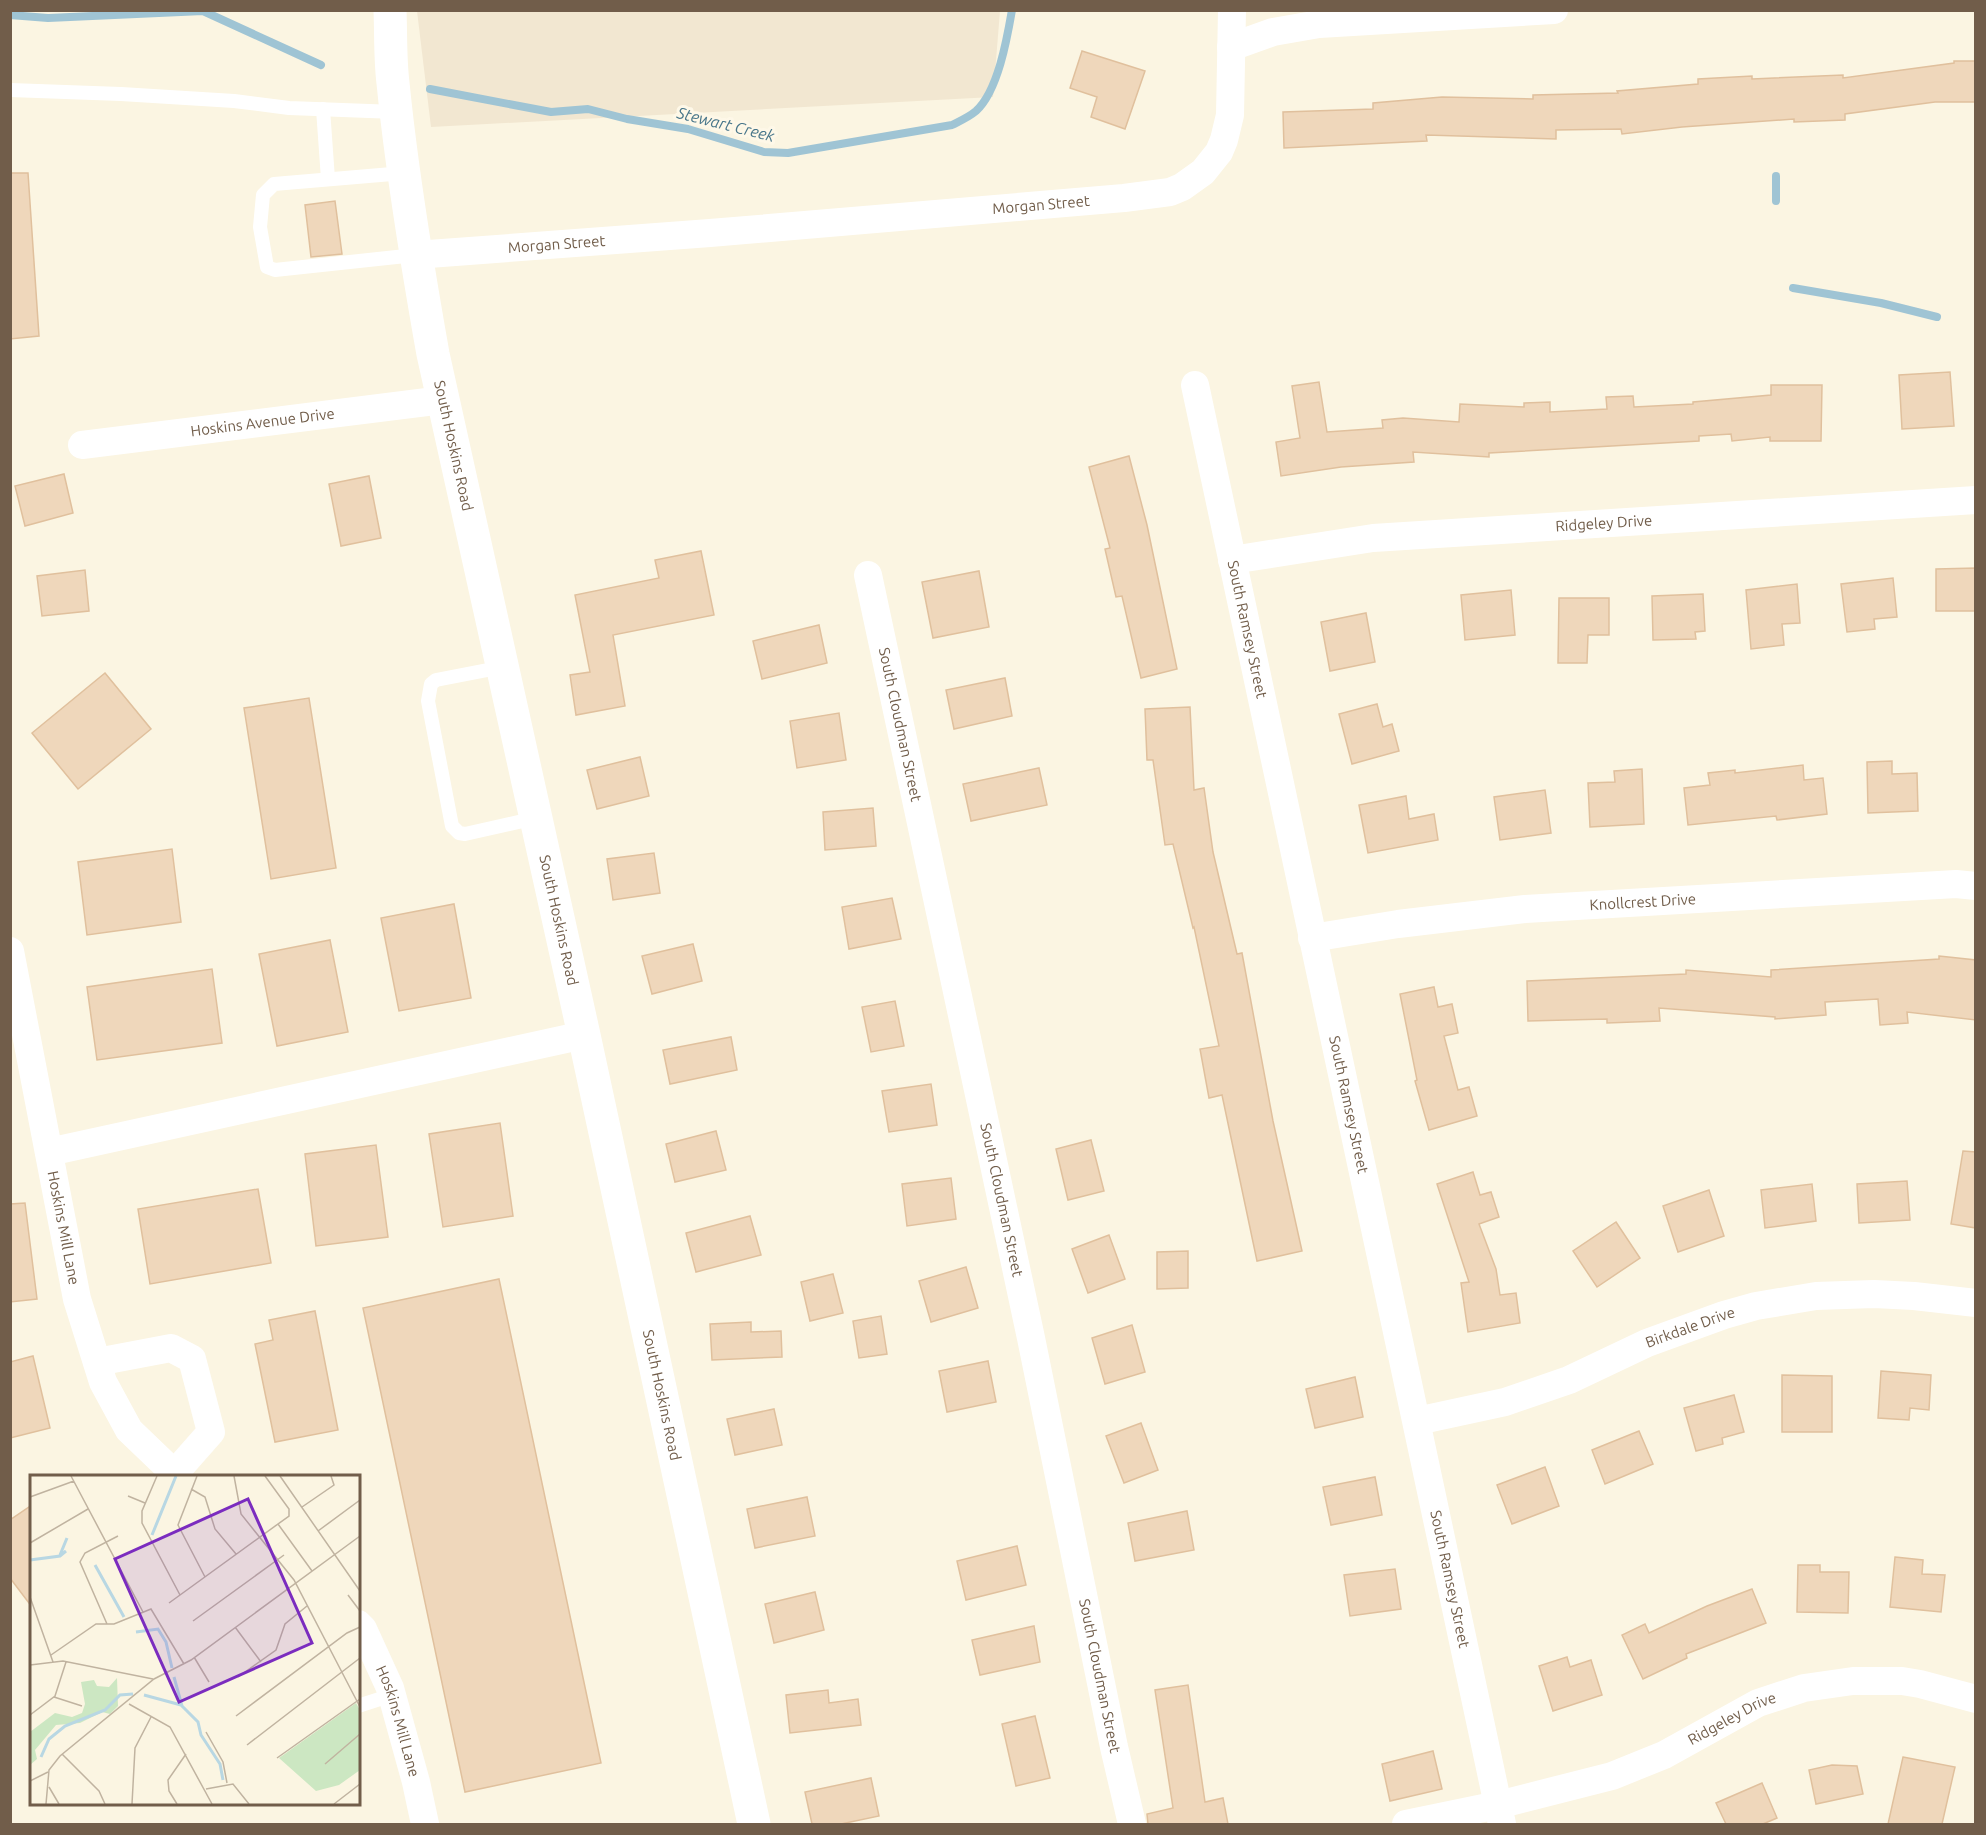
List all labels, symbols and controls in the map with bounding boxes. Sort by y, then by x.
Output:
water label: Stewart Creek [674,103,777,145]
street label: Morgan Street [992,192,1090,217]
street label: Morgan Street [507,232,606,256]
street label: South Hoskins Road [431,379,477,512]
street label: Hoskins Avenue Drive [190,405,336,439]
street label: Ridgeley Drive [1555,511,1653,534]
street label: South Ramsey Street [1225,559,1271,700]
street label: South Cloudman Street [876,646,925,803]
street label: South Hoskins Road [536,853,582,987]
street label: Knollcrest Drive [1589,890,1696,913]
street label: South Ramsey Street [1326,1034,1372,1175]
street label: South Cloudman Street [977,1121,1027,1278]
street label: Hoskins Mill Lane [45,1169,83,1286]
street label: Birkdale Drive [1643,1303,1737,1351]
street label: South Hoskins Road [640,1328,684,1462]
inset map [30,1475,360,1805]
street label: South Ramsey Street [1427,1509,1473,1650]
street label: South Cloudman Street [1076,1597,1124,1755]
street label: Hoskins Mill Lane [373,1663,423,1779]
street label: Ridgeley Drive [1685,1689,1778,1748]

